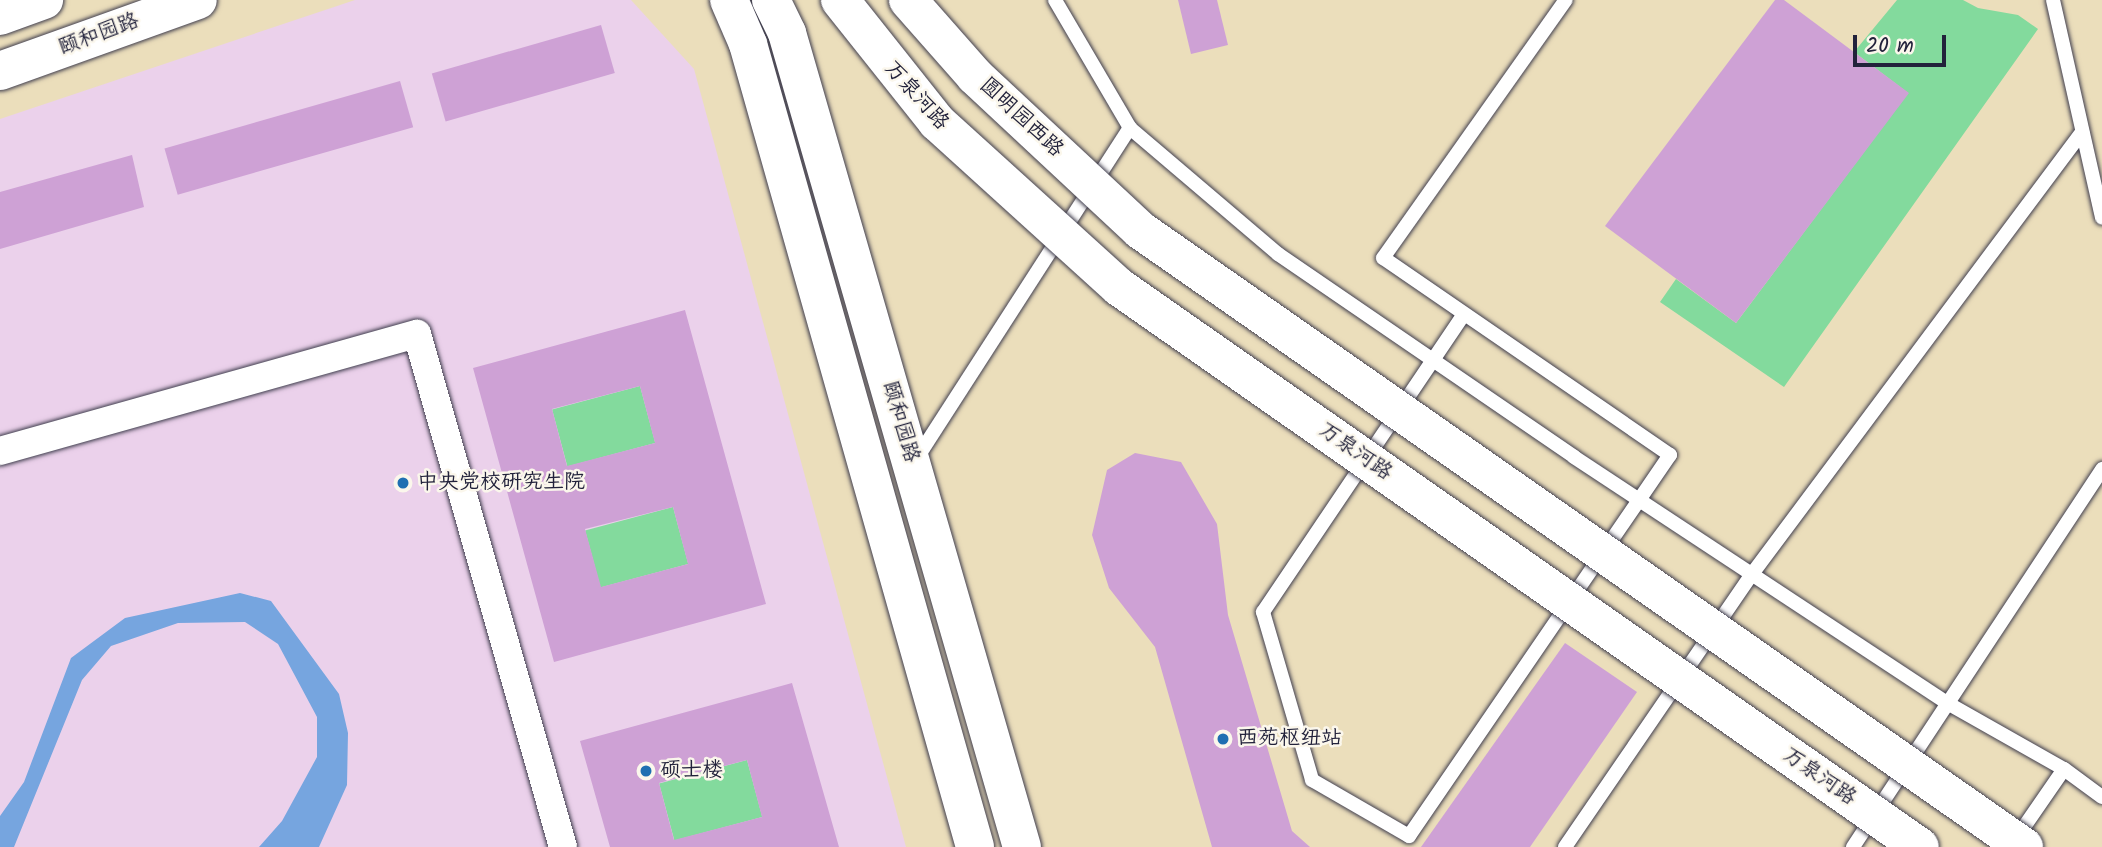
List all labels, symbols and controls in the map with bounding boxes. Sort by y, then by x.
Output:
street label: 颐和园路 [55,9,143,61]
scale bar [1857,21,1950,65]
text: 20 m [1866,30,1914,63]
street label: 万泉河路 [879,56,953,136]
street label: 圆明园西路 [974,73,1068,163]
street label: 颐和园路 [876,378,924,466]
street label: 万泉河路 [1313,418,1397,486]
place label: 中央党校研究生院 [417,470,585,496]
marker: 中央党校研究生院 [395,475,411,491]
place label: 西苑枢纽站 [1237,726,1342,752]
marker: 西苑枢纽站 [1215,731,1231,747]
street label: 万泉河路 [1777,743,1861,811]
place label: 硕士楼 [660,758,723,784]
marker: 硕士楼 [638,763,654,779]

